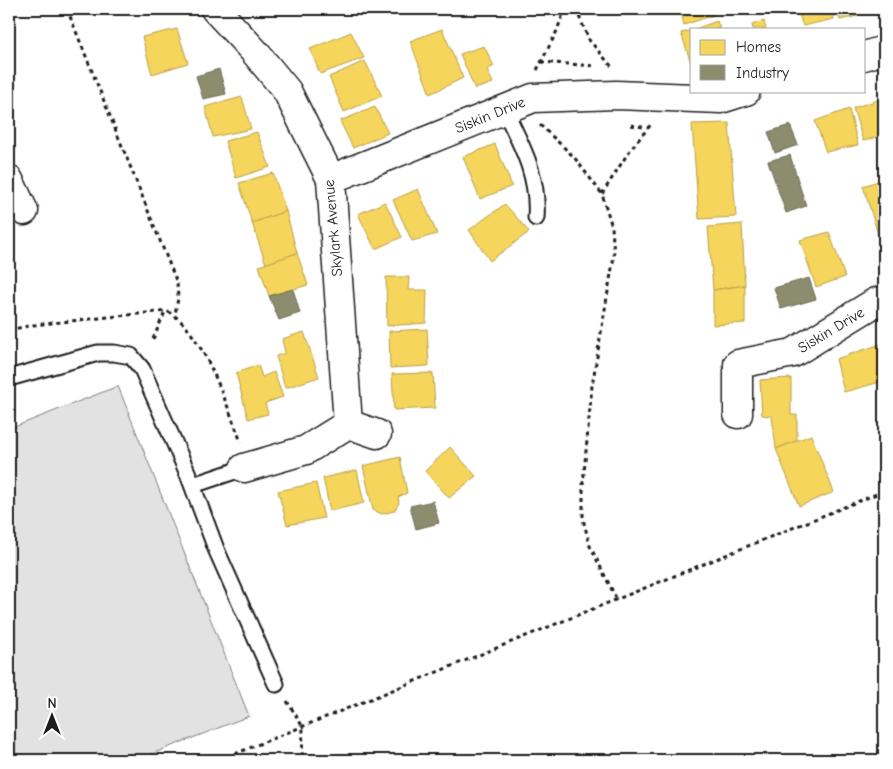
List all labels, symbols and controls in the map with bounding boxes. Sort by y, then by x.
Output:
legend [690,28,866,92]
text: Homes [736,38,781,56]
text: Industry [736,64,789,82]
street label: Siskin Drive [452,93,528,137]
street label: Skylark Avenue [320,178,346,277]
street label: Siskin Drive [795,303,868,357]
north arrow [28,692,78,742]
text: N [47,695,57,712]

